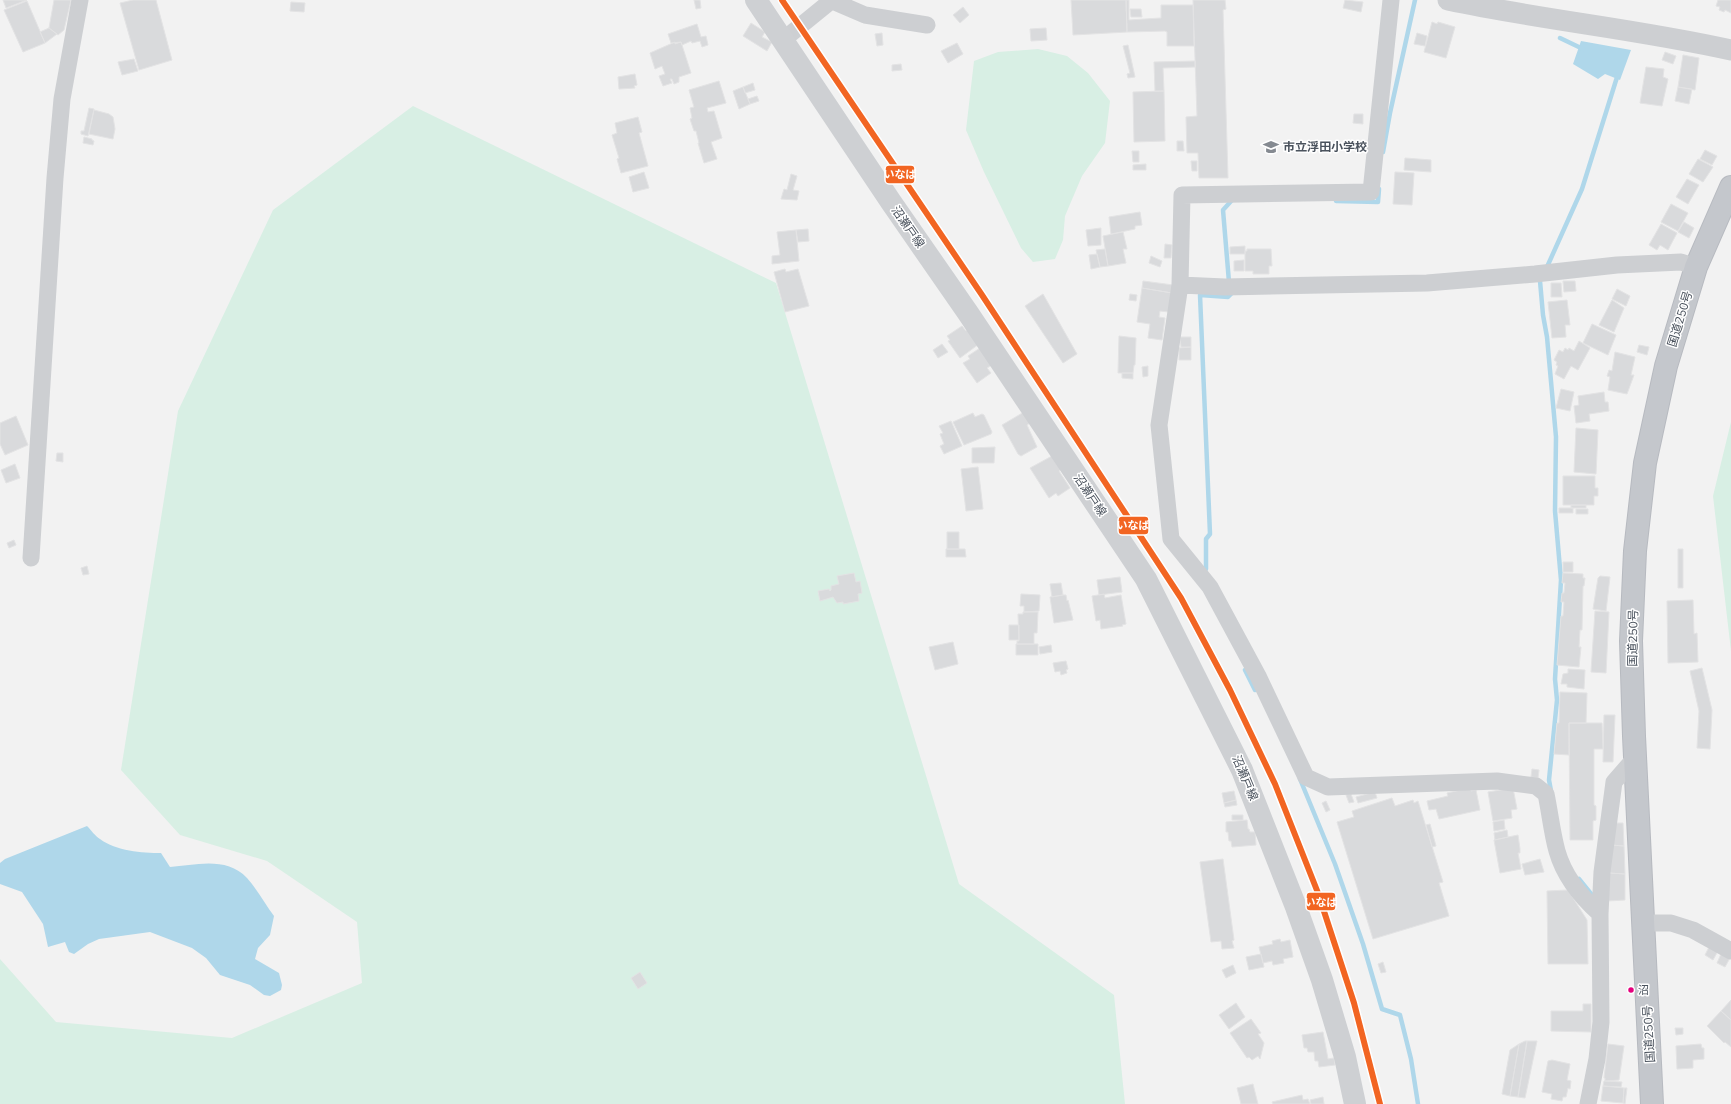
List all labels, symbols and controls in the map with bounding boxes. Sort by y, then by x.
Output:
school or university icon: 市立浮田小学校 [1262,138,1280,156]
place label: 市立浮田小学校 [1283,139,1367,155]
line badge: いなば [885,165,915,184]
text: いなば [884,167,917,182]
street label: 沼瀬戸線 [888,203,928,251]
street label: 国道250号 [1664,289,1696,349]
street label: 沼瀬戸線 [1070,471,1110,519]
line badge: いなば [1118,516,1149,535]
text: いなば [1117,518,1150,533]
street label: 国道250号 [1624,609,1642,667]
street label: 沼瀬戸線 [1228,753,1262,803]
line badge: いなば [1306,892,1336,911]
text: いなば [1305,895,1338,910]
place label: 沼 [1638,983,1649,998]
marker: 沼 [1626,985,1636,995]
street label: 国道250号 [1640,1005,1658,1063]

